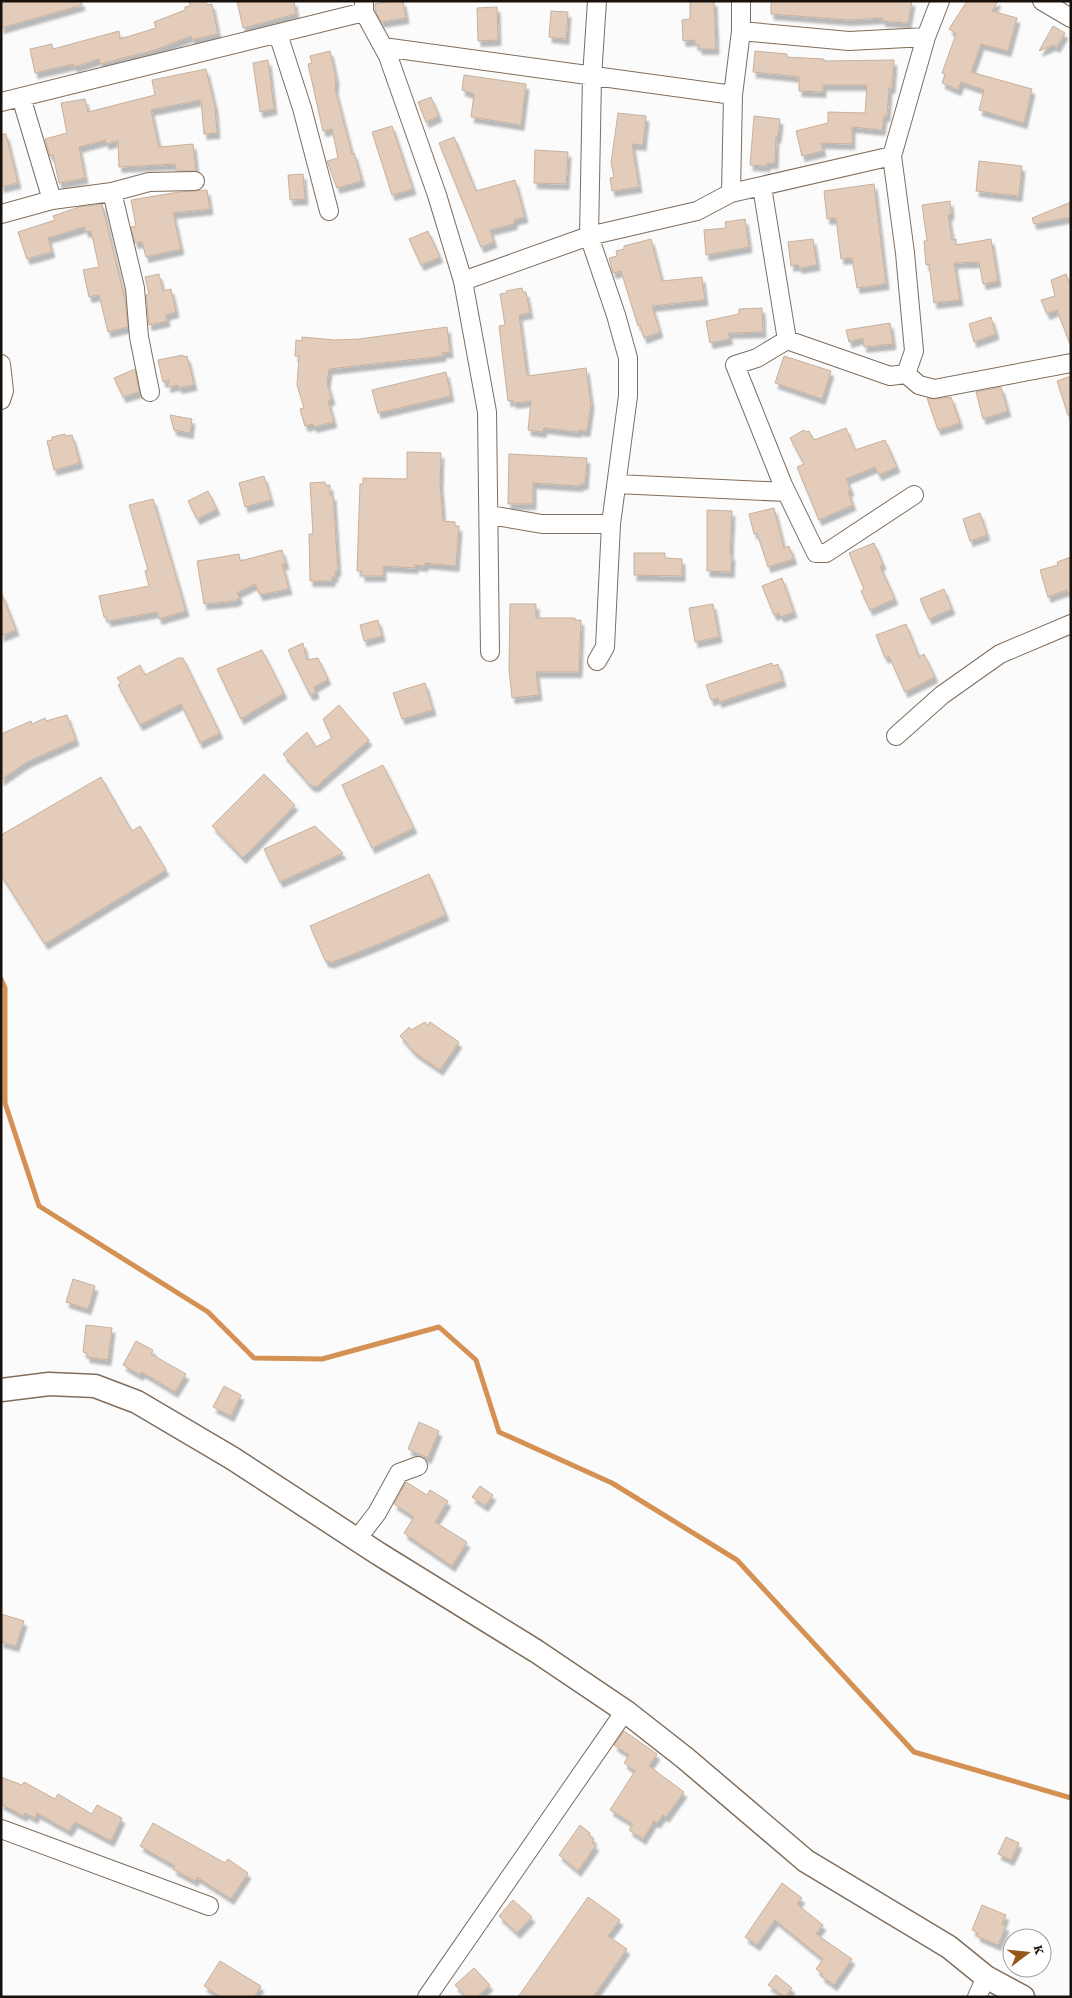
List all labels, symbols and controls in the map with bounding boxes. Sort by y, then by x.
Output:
north arrow [1002,1928,1052,1978]
text: K [1031,1943,1049,1957]

